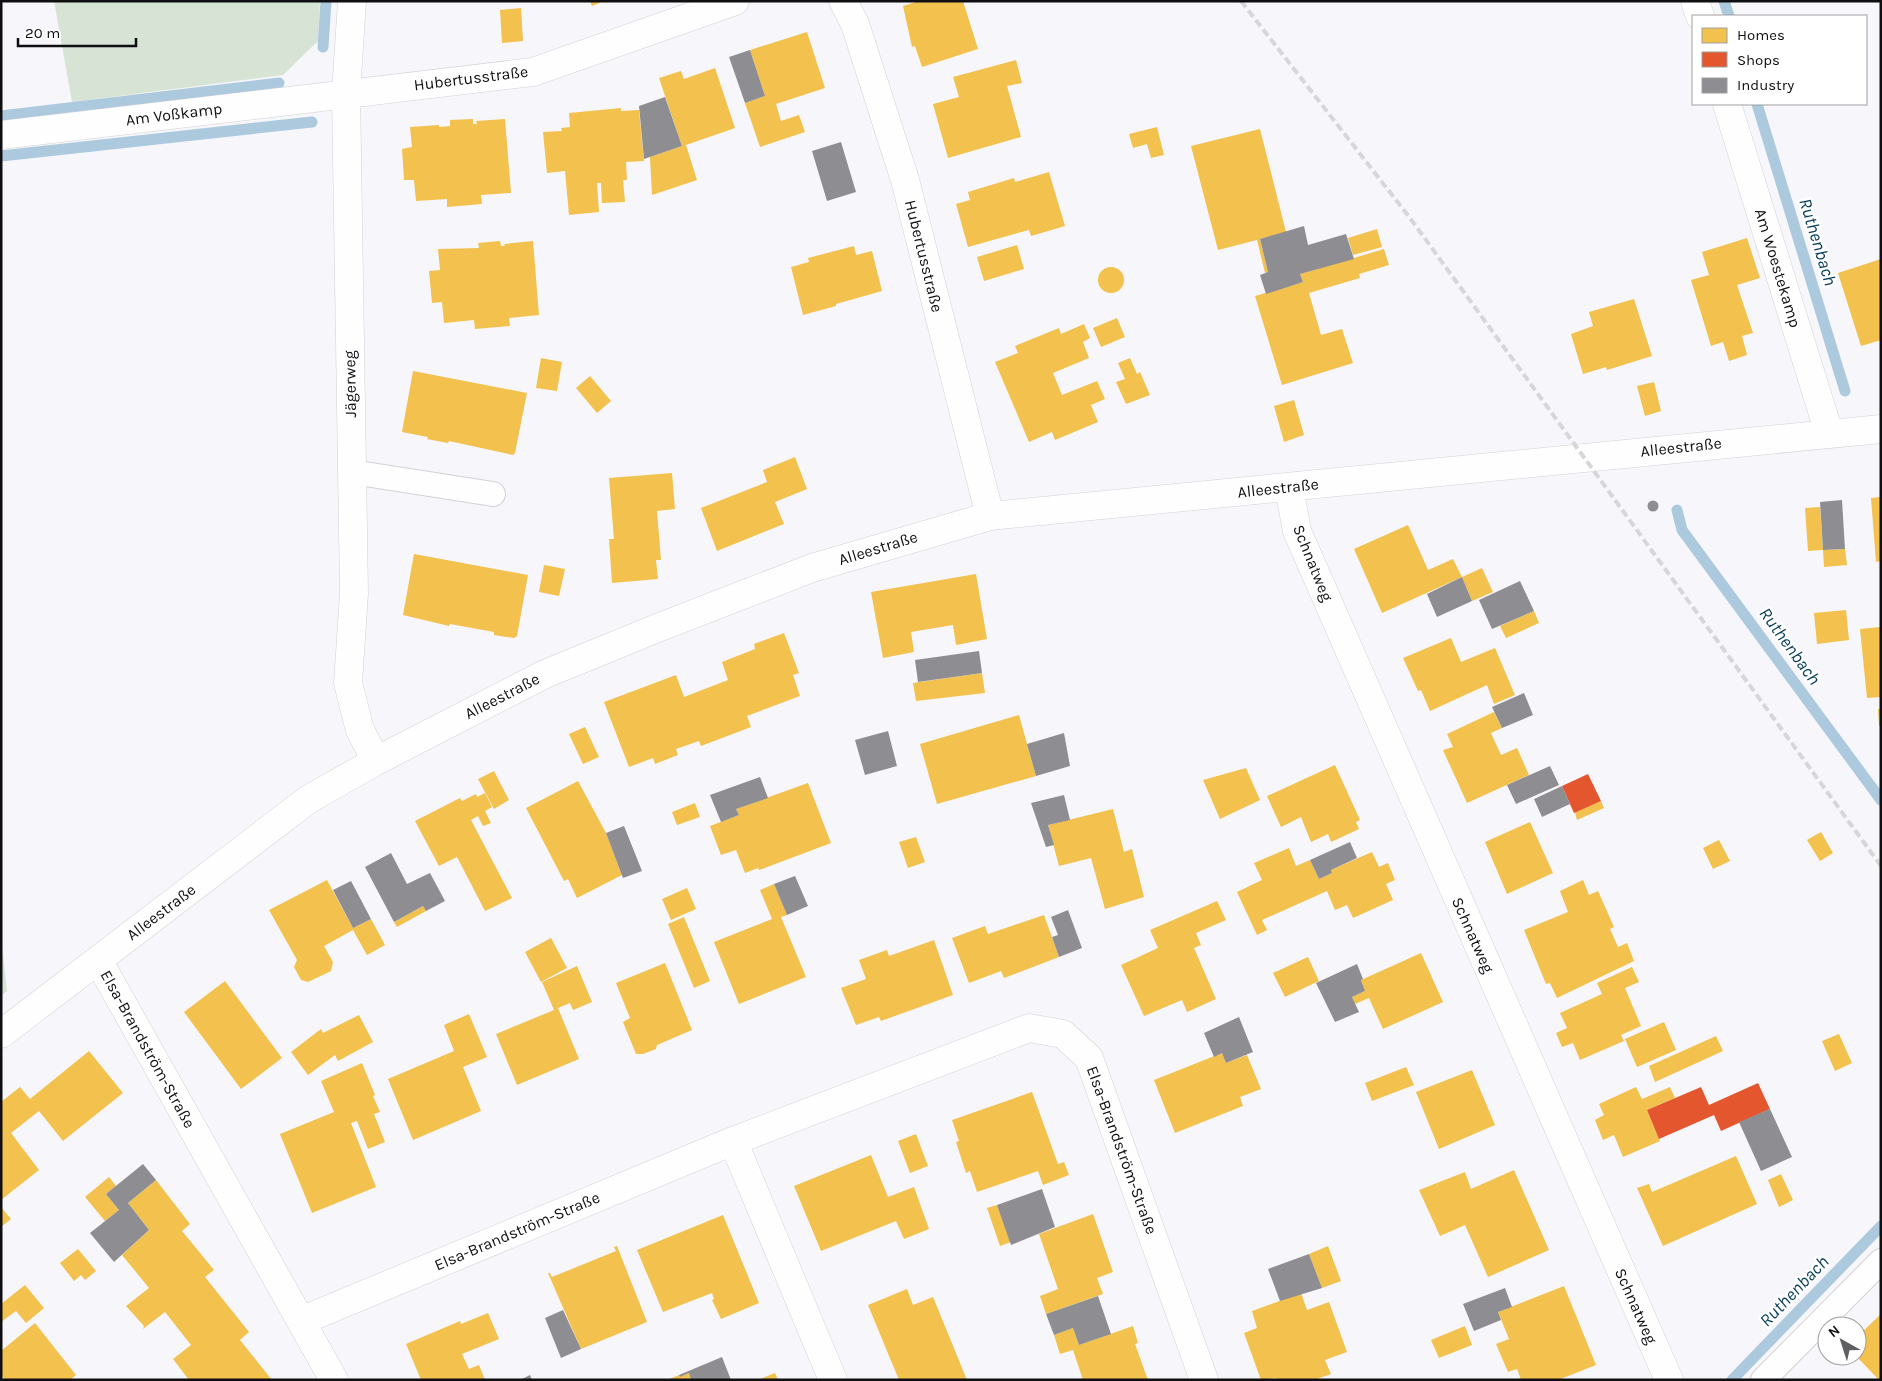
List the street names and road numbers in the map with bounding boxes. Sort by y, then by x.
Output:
street label: Hubertusstraße [413,62,529,94]
street label: Am Voßkamp [125,99,223,129]
street label: Hubertusstraße [901,198,947,314]
street label: Am Woestekamp [1751,206,1805,330]
street label: Jägerweg [340,350,360,418]
street label: Alleestraße [1639,433,1723,461]
street label: Alleestraße [1236,474,1320,502]
street label: Schnatweg [1289,522,1337,604]
street label: Alleestraße [836,527,920,569]
street label: Alleestraße [461,669,543,723]
street label: Alleestraße [123,880,199,944]
street label: Schnatweg [1448,894,1498,976]
street label: Elsa-Brandström-Straße [97,967,199,1131]
street label: Elsa-Brandström-Straße [1083,1063,1161,1237]
street label: Elsa-Brandström-Straße [431,1188,603,1274]
street label: Schnatweg [1611,1265,1661,1347]

